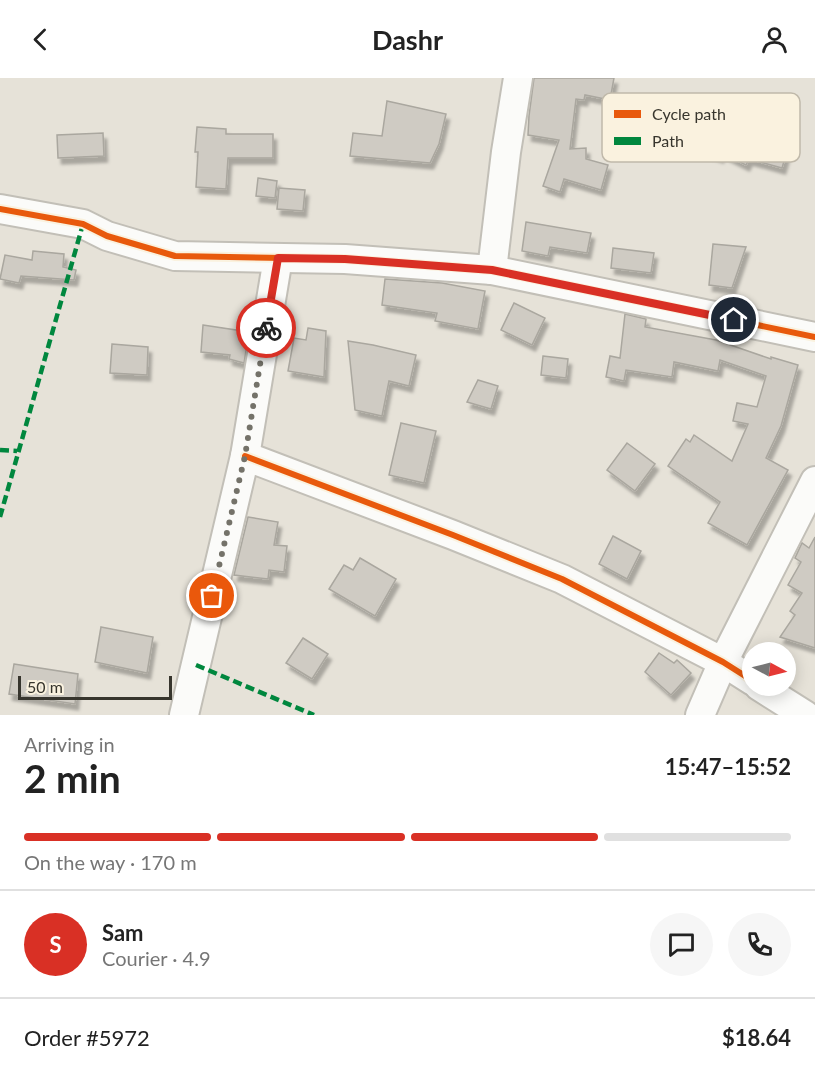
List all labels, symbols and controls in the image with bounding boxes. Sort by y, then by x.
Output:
icon: back [24,23,57,56]
text: Dashr [372,23,443,56]
icon: person [758,23,791,56]
legend [602,93,800,162]
text: Cycle path [652,104,726,123]
text: Path [652,131,684,150]
pin [708,294,759,345]
courier [236,298,296,358]
icon: home [717,303,750,336]
icon: bike [250,312,283,345]
pin [186,570,237,621]
icon: bag [195,579,228,612]
north arrow [742,642,796,696]
map controls [742,642,796,696]
scale bar [18,673,172,700]
text: 50 m [27,677,63,696]
text: Arriving in [24,732,115,756]
text: 15:47–15:52 [665,753,791,780]
text: 2 min [24,755,121,801]
text: On the way · 170 m [24,850,197,874]
button: chat [650,913,713,976]
button: phone [728,913,791,976]
text: Sam [102,919,144,946]
text: S [49,931,62,958]
text: Courier · 4.9 [102,946,211,970]
text: Order #5972 [24,1024,150,1051]
text: $18.64 [722,1024,791,1051]

